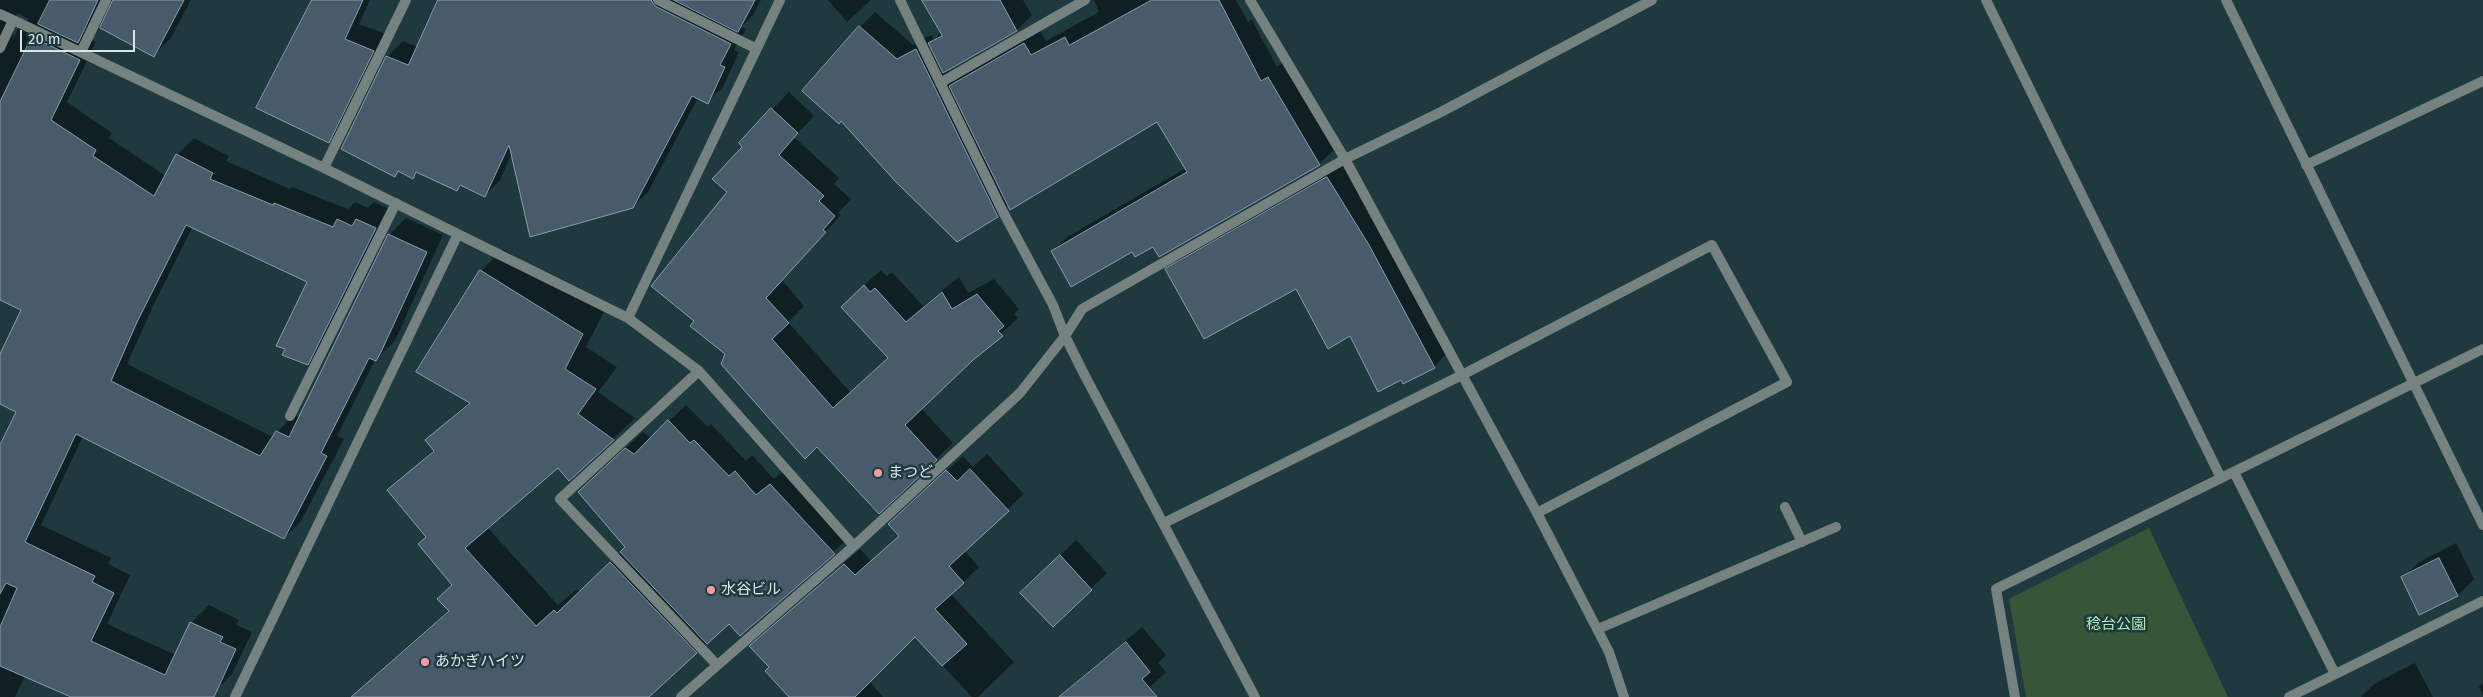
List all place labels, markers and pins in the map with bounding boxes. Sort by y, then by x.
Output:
place label: まつど [888,464,933,482]
marker: まつど [872,467,884,479]
place label: 水谷ビル [721,581,781,599]
marker: 水谷ビル [705,584,717,596]
place label: あかぎハイツ [435,653,525,671]
marker: あかぎハイツ [419,656,431,668]

